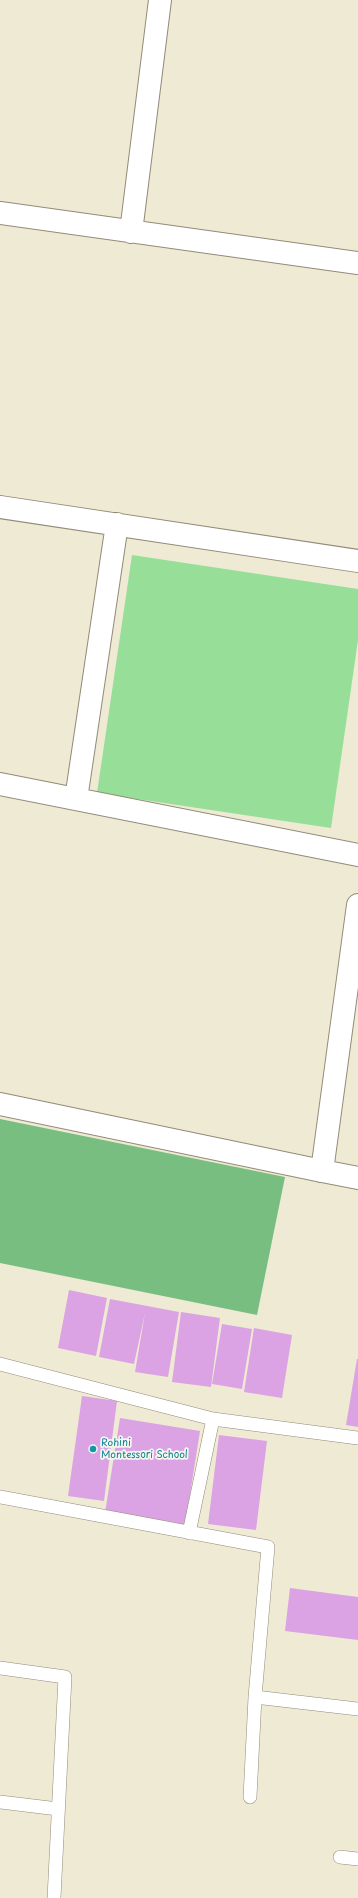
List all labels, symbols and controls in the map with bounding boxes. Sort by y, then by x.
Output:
place label: Rohini Montessori School [101,1437,188,1460]
marker: Rohini Montessori School [88,1444,98,1454]

